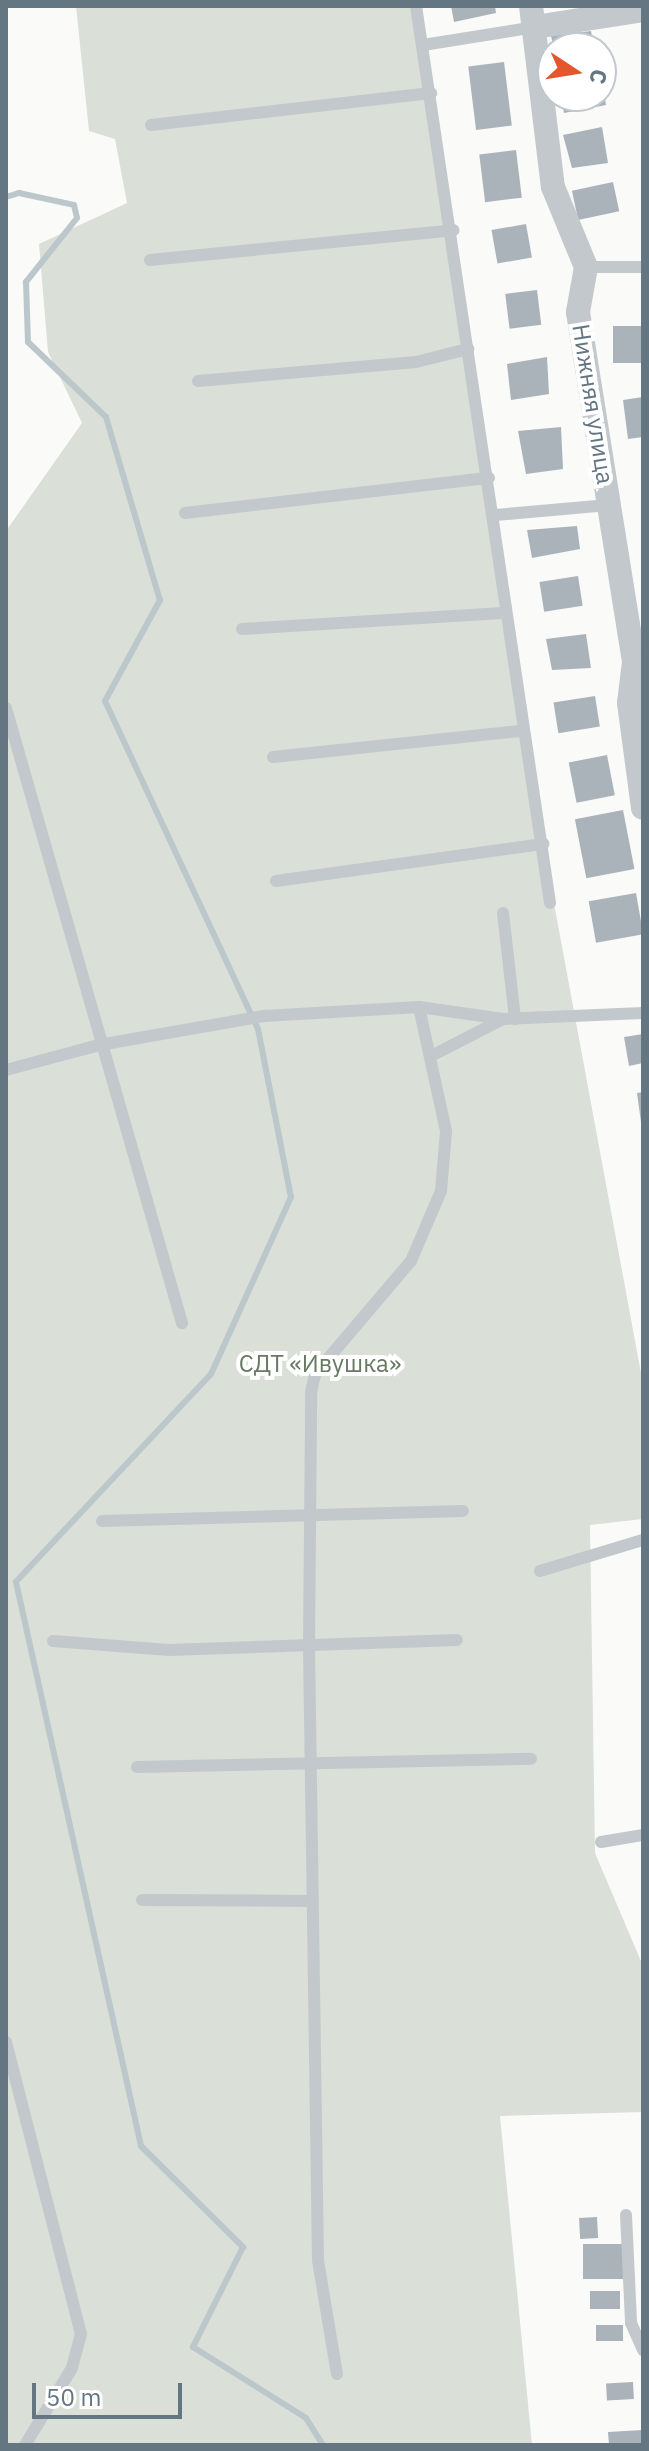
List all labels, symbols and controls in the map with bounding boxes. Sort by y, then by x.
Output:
north arrow [537,32,617,112]
text: С [583,67,615,87]
street label: Нижняя улица [566,322,620,486]
park label: СДТ «Ивушка» [239,1350,401,1378]
scale bar [36,2367,186,2417]
text: 50 m [46,2381,101,2413]

